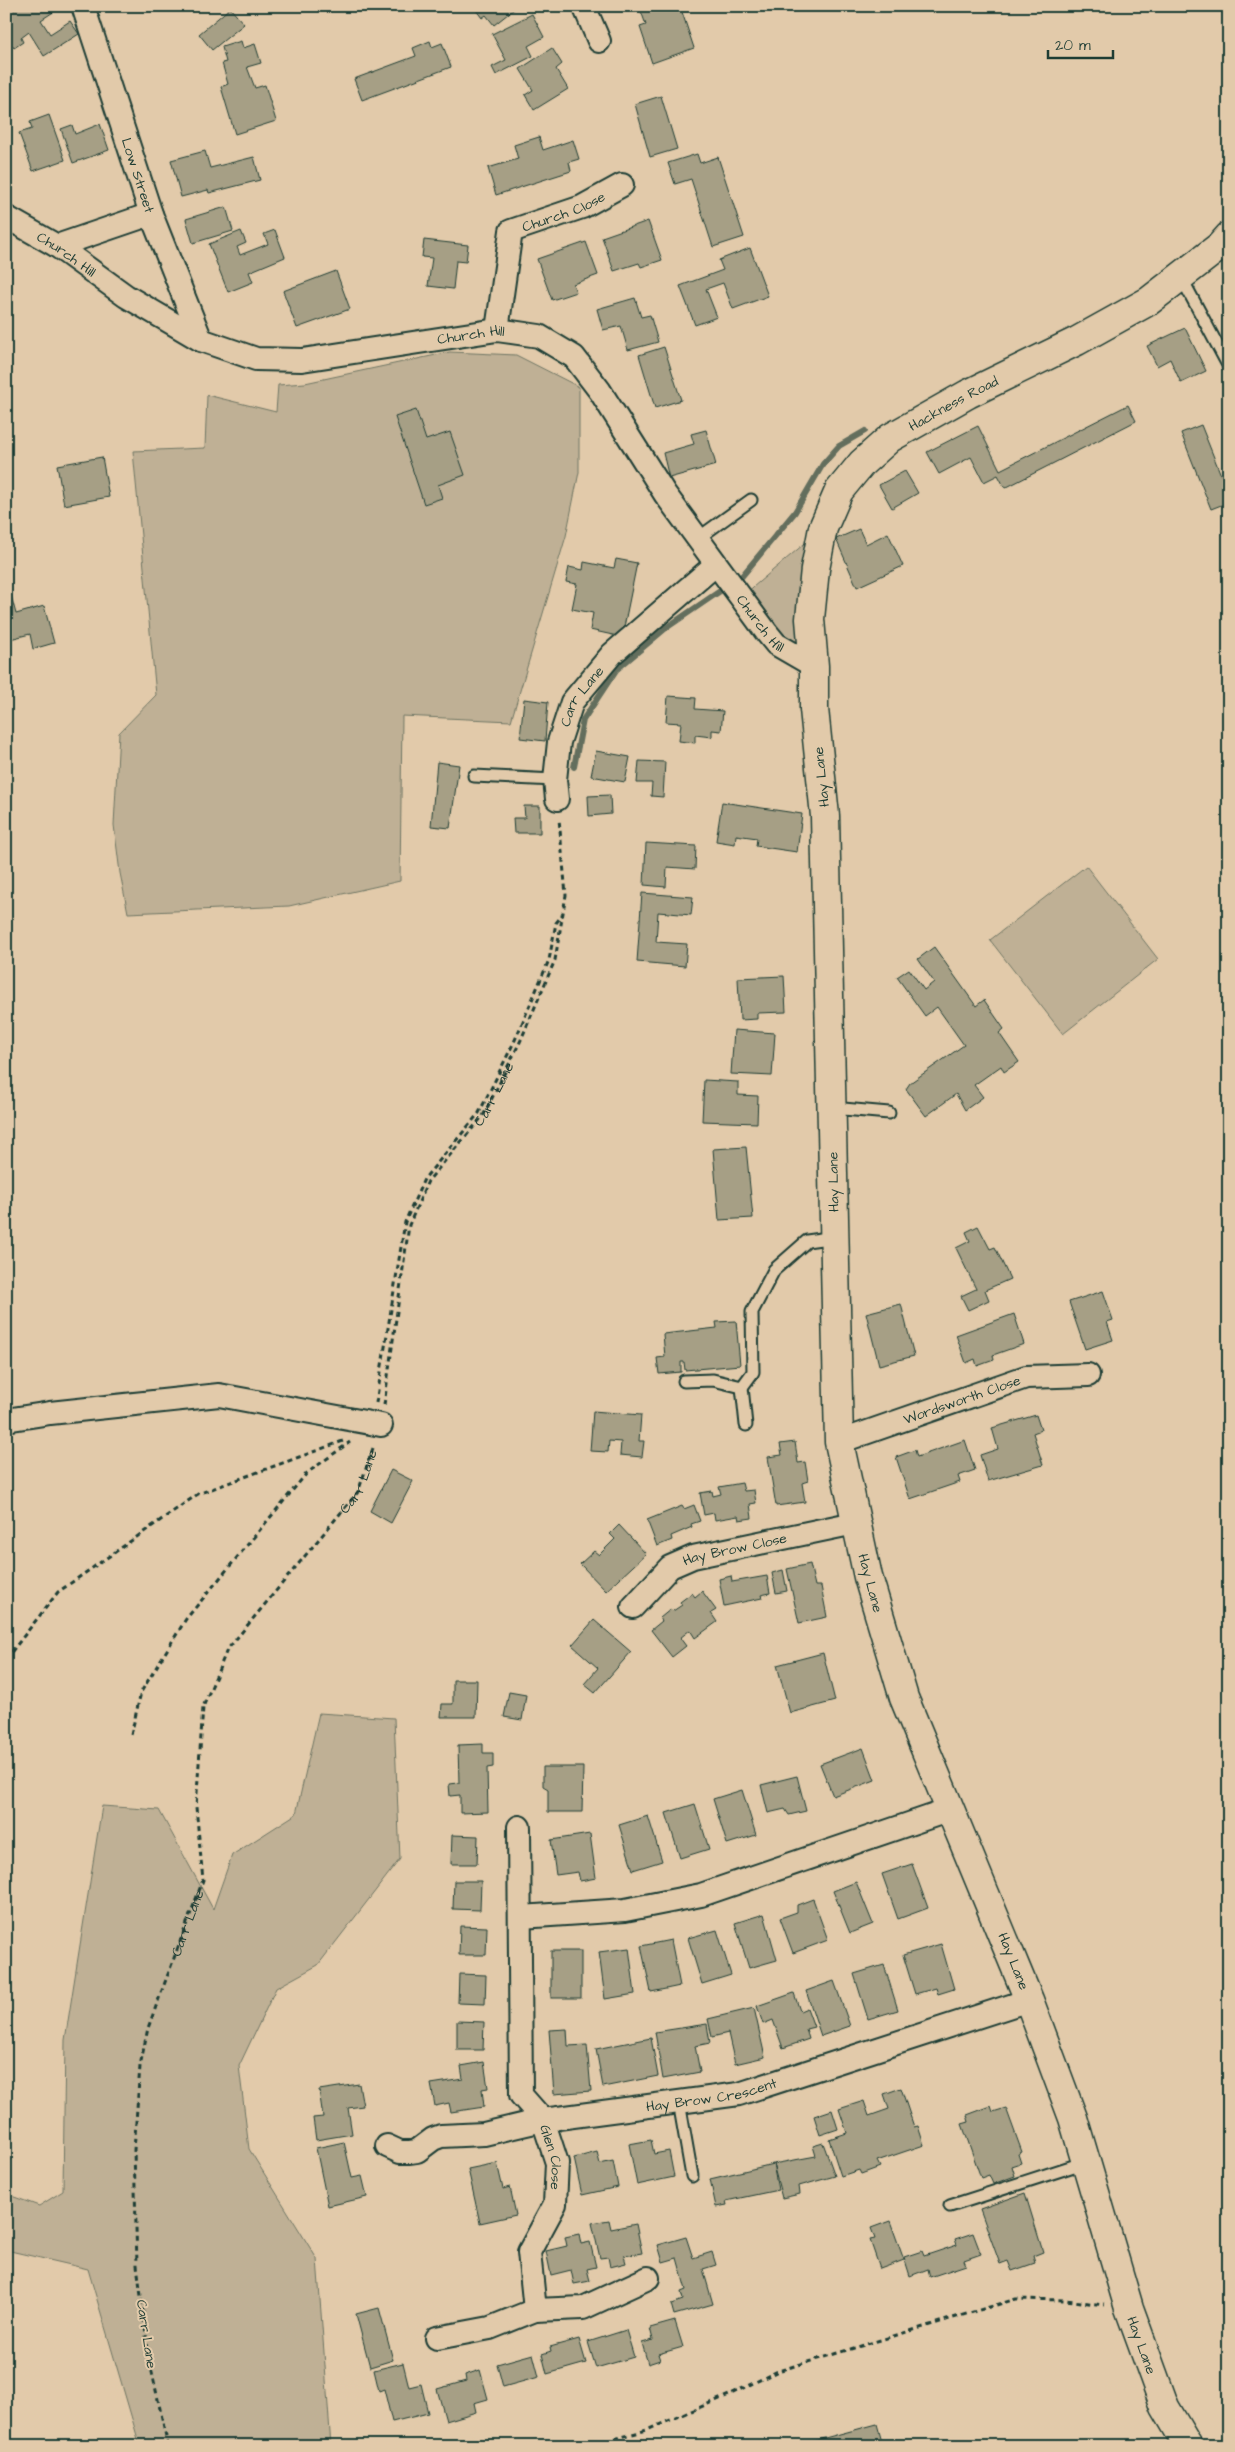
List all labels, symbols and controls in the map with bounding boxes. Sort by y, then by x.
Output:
scale bar [1048,28,1112,60]
text: 20 m [1055,35,1091,56]
street label: Low Street [116,135,159,216]
street label: Church Close [520,187,610,238]
street label: Church Hill [33,227,100,282]
street label: Church Hill [436,321,506,350]
street label: Hackness Road [905,372,1002,437]
street label: Church Hill [731,591,788,658]
street label: Carr Lane [556,662,609,729]
street label: Hay Lane [809,745,835,808]
street label: Carr Lane [469,1059,519,1131]
street label: Hay Lane [823,1151,845,1212]
street label: Wordsworth Close [901,1371,1024,1430]
street label: Carr Lane [335,1447,383,1518]
street label: Hay Brow Close [680,1529,789,1571]
street label: Hay Lane [853,1552,888,1615]
street label: Carr Lane [167,1887,210,1959]
street label: Hay Lane [993,1930,1034,1993]
street label: Hay Brow Crescent [645,2073,780,2117]
street label: Glen Close [534,2122,566,2191]
street label: Carr Lane [131,2298,161,2370]
street label: Hay Lane [1121,2314,1161,2377]

